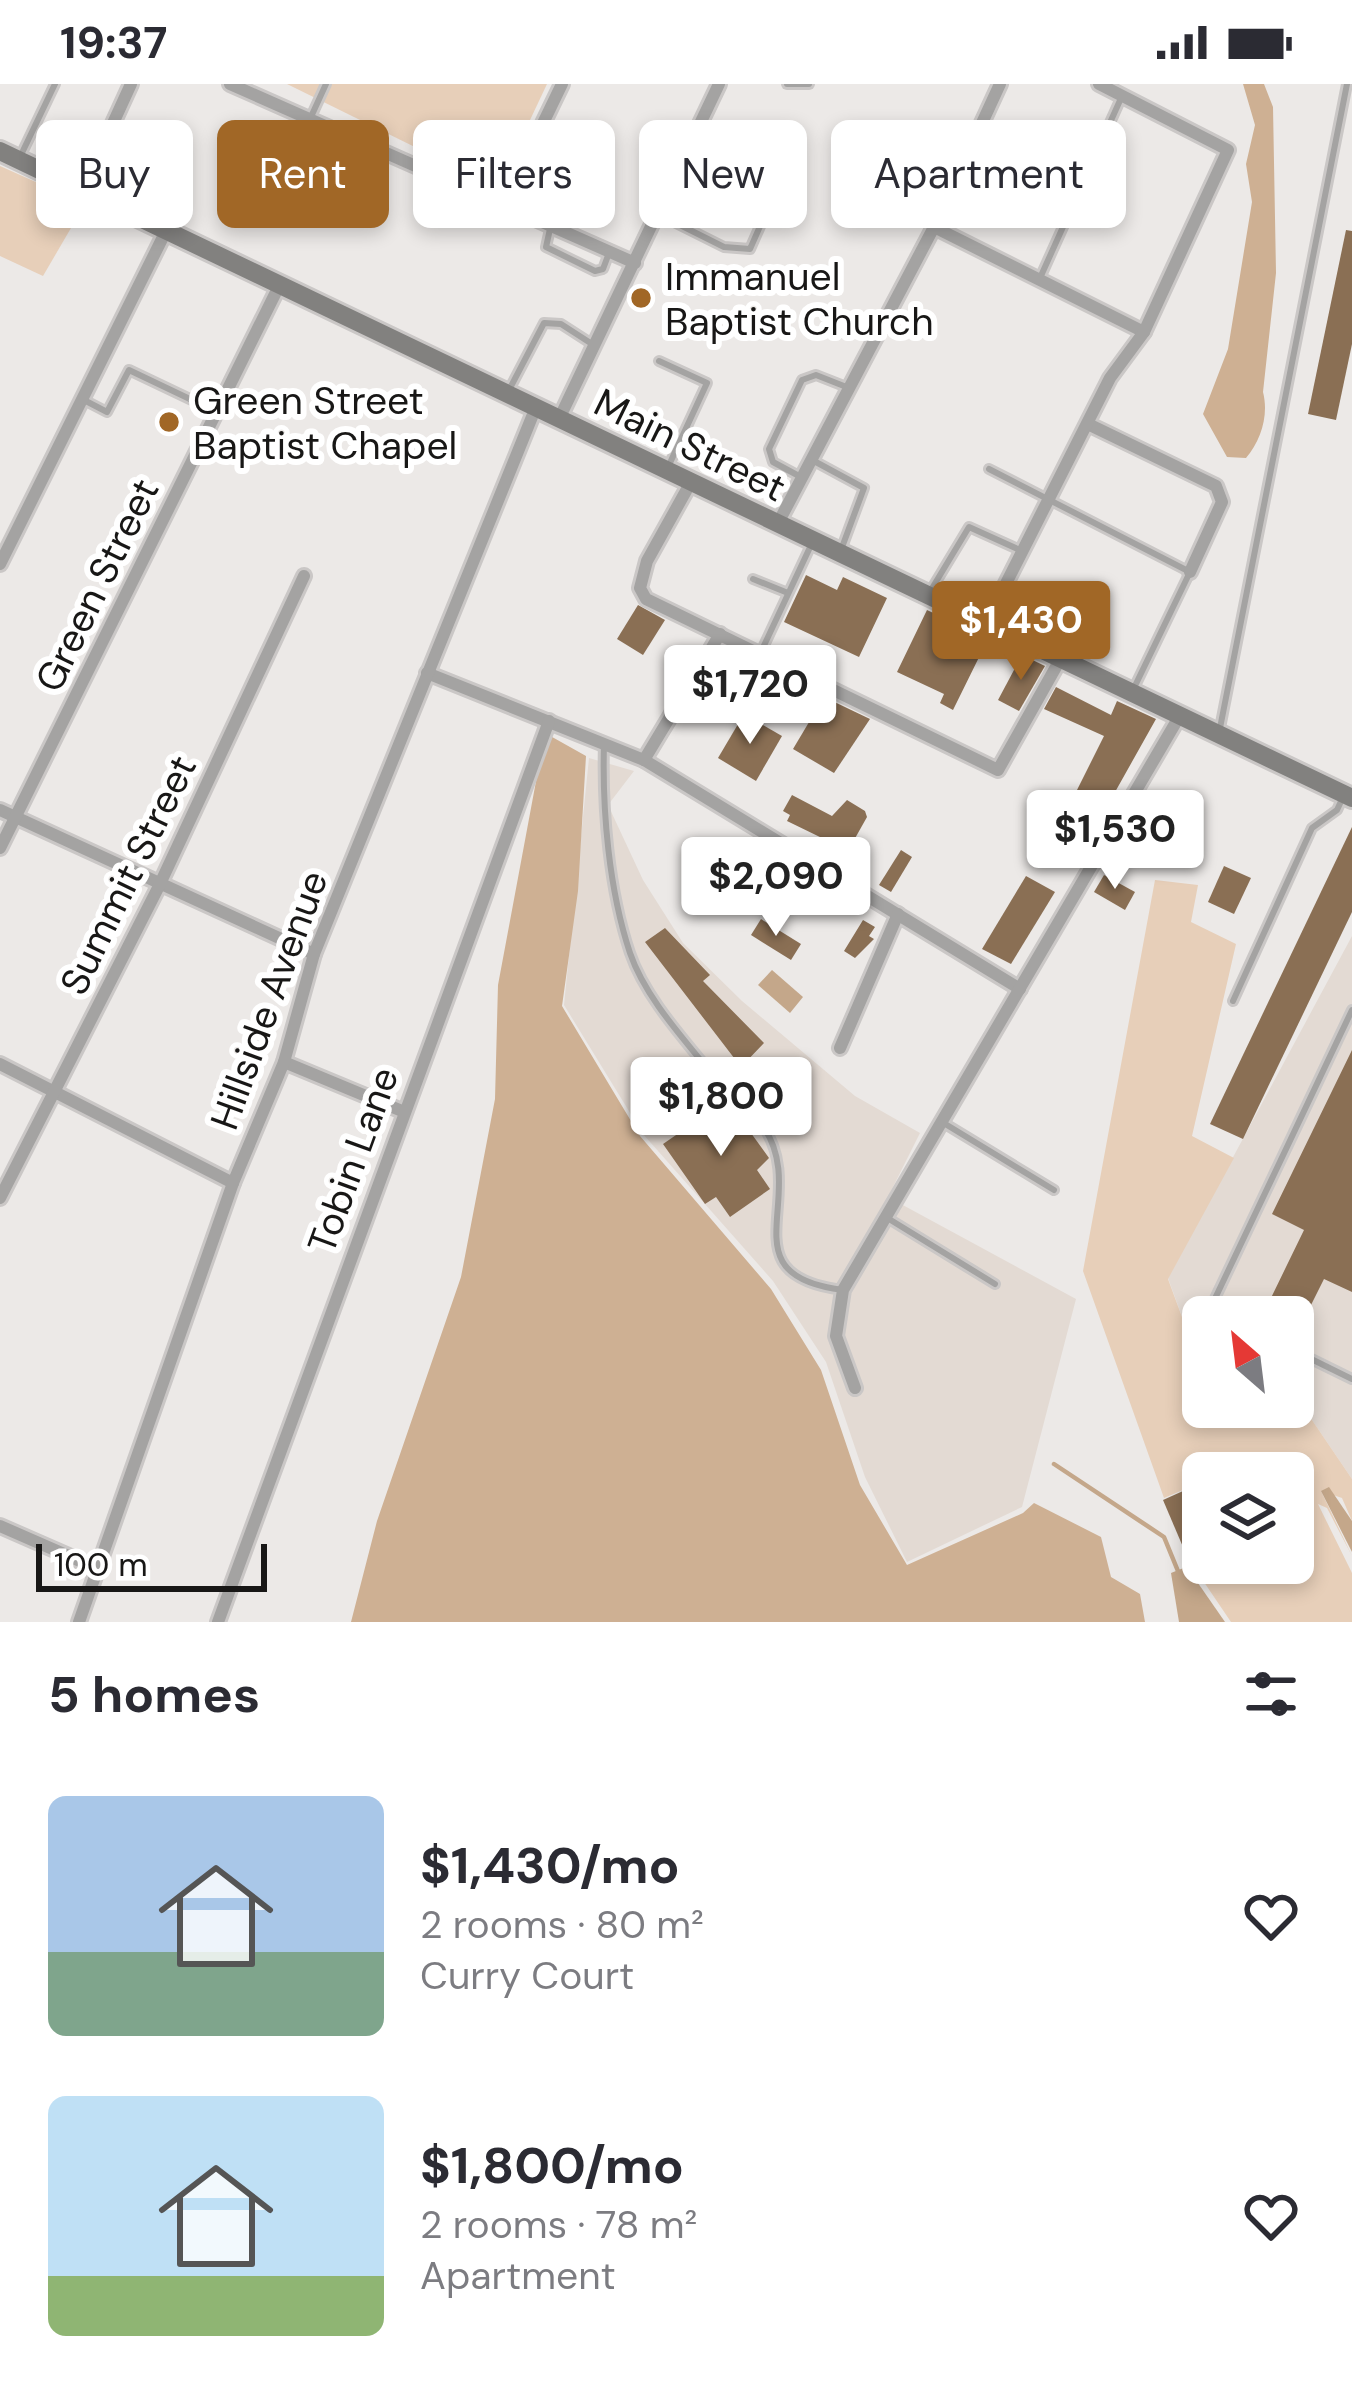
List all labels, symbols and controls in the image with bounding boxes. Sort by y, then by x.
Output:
text: 19:37 [60,13,167,72]
chip: Buy [36,120,193,228]
chip: Rent [217,120,389,228]
chip: Filters [413,120,615,228]
chip: New [639,120,807,228]
chip: Apartment [831,120,1126,228]
place label: Immanuel Baptist Church [665,251,934,347]
marker: Immanuel Baptist Church [628,285,654,311]
place label: Green Street Baptist Chapel [193,375,457,471]
street label: Main Street [586,377,794,513]
marker: Green Street Baptist Chapel [156,409,182,435]
street label: Green Street [23,470,171,700]
pin: $1,430 [923,581,1119,683]
text: $1,430 [959,594,1083,645]
pin: $1,720 [652,645,848,747]
text: $1,720 [691,658,809,709]
street label: Summit Street [48,747,208,1003]
pin: $1,530 [1017,790,1213,892]
text: $1,530 [1054,803,1176,854]
pin: $2,090 [678,837,874,939]
text: $2,090 [708,850,844,901]
street label: Hillside Avenue [199,864,339,1136]
pin: $1,800 [623,1057,819,1159]
street label: Tobin Lane [296,1060,410,1260]
text: $1,800 [658,1070,784,1121]
north arrow [1182,1296,1314,1428]
map controls [1182,1296,1314,1584]
button: layers [1182,1452,1314,1584]
scale bar [36,1538,267,1591]
text: 100 m [54,1543,148,1586]
text: 5 homes [48,1661,260,1728]
icon: filters [1238,1661,1304,1727]
text: $1,430/mo [420,1832,680,1899]
icon: home [144,1844,288,1988]
icon: heart [1238,1883,1304,1949]
text: 2 rooms · 80 m² [420,1899,704,1950]
text: Curry Court [420,1950,634,2001]
text: $1,800/mo [420,2132,684,2199]
icon: home [144,2144,288,2288]
icon: heart [1238,2183,1304,2249]
text: 2 rooms · 78 m² [420,2199,697,2250]
text: Apartment [420,2250,616,2301]

